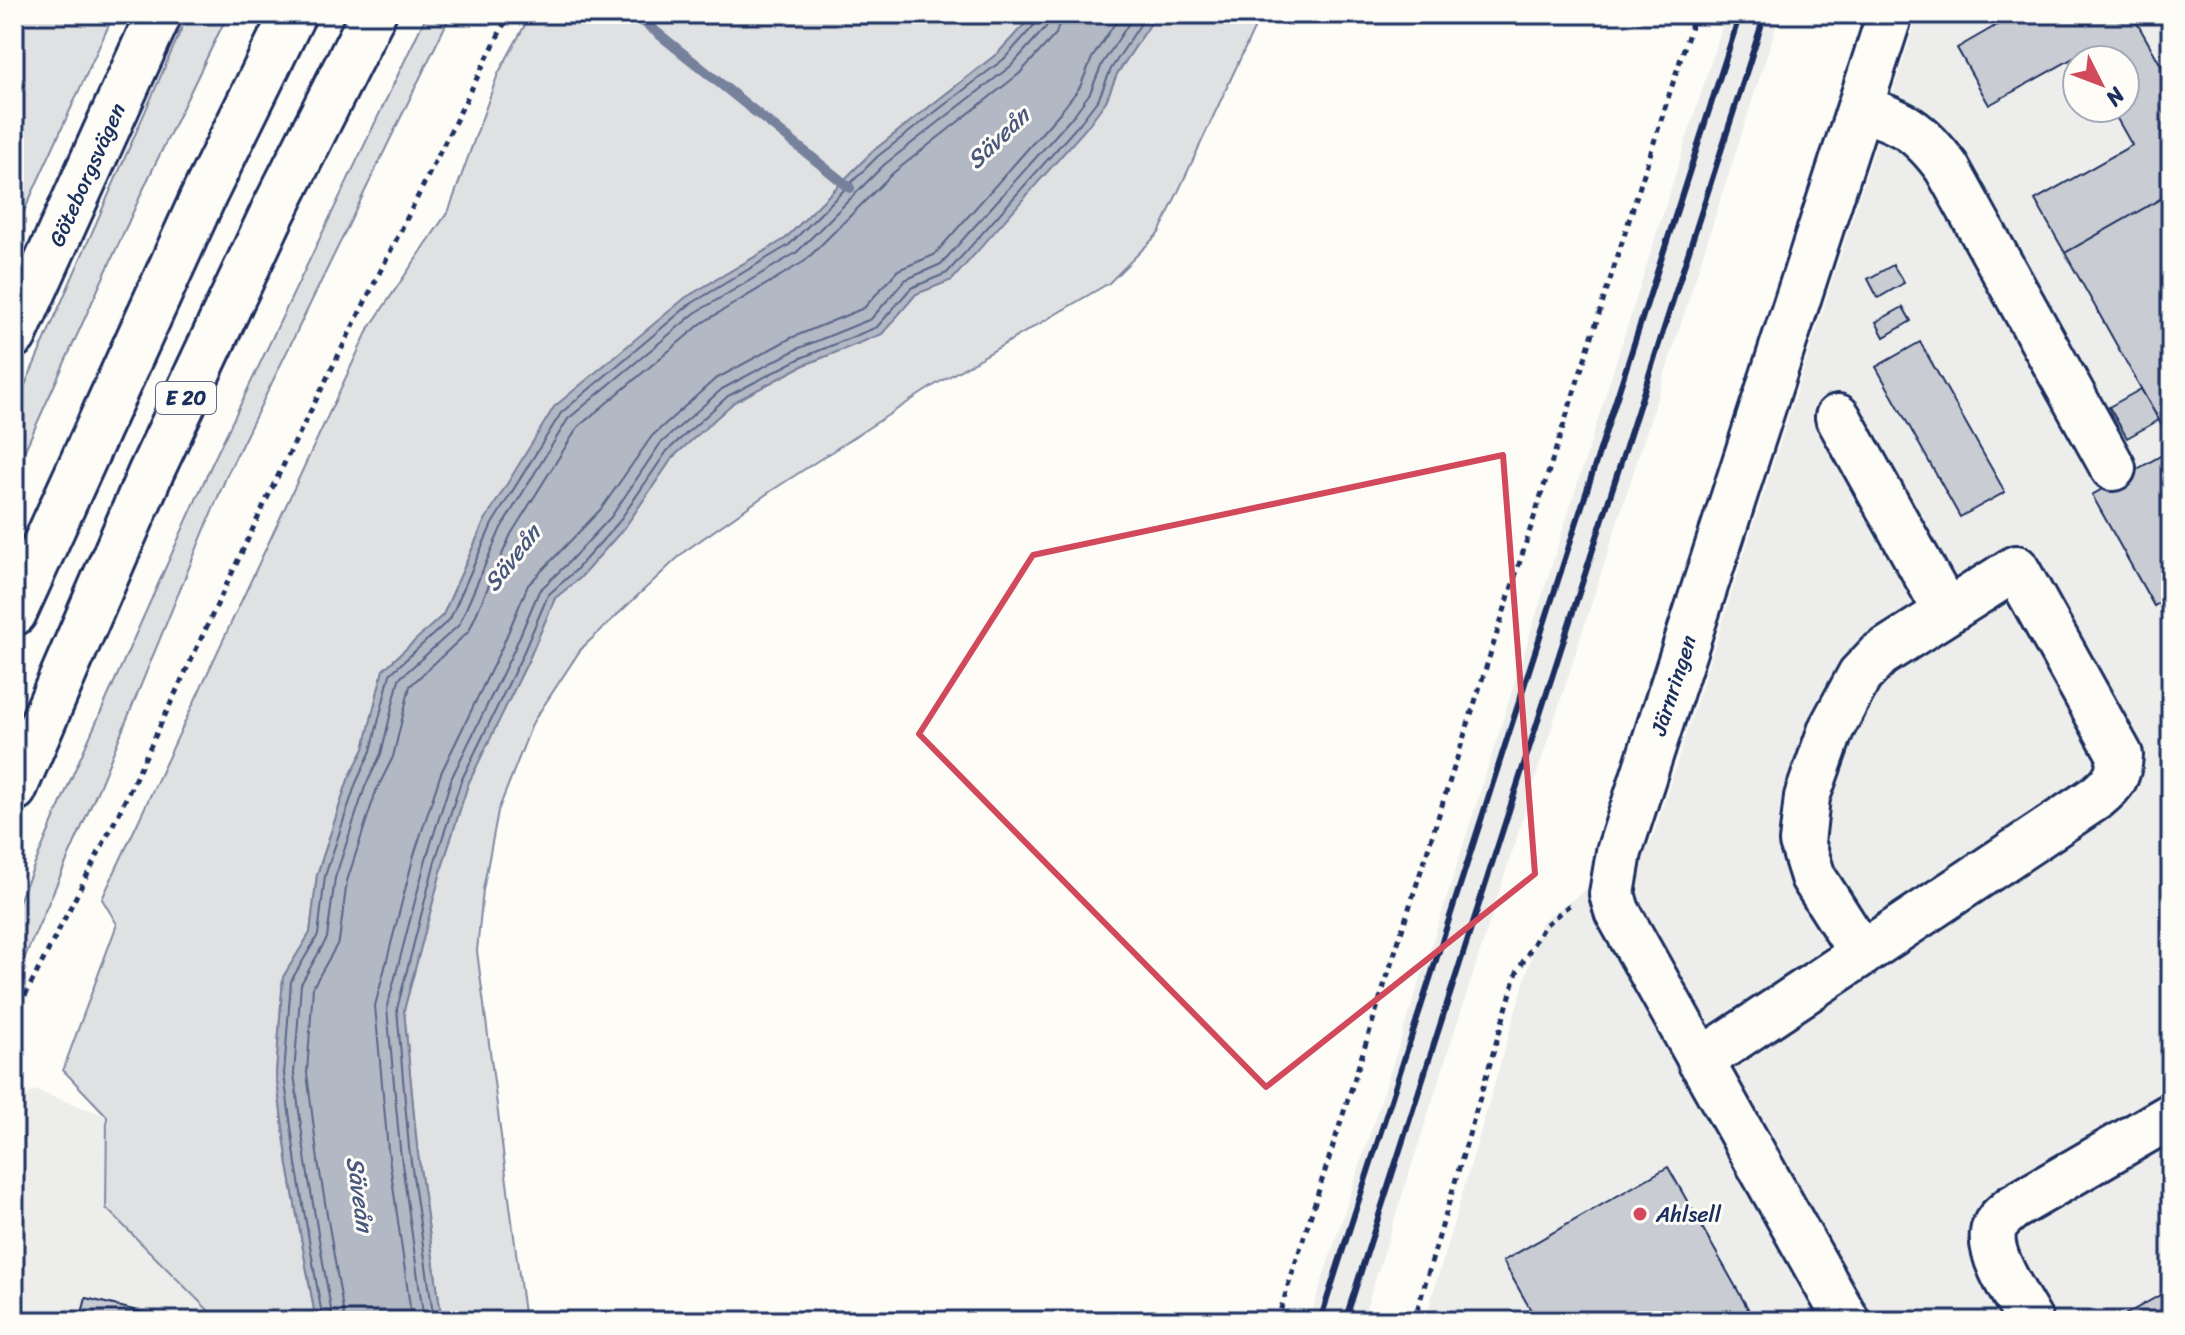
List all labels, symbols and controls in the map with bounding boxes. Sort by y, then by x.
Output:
north arrow [2061,44,2141,124]
text: N [2095,78,2136,116]
water label: Säveån [956,95,1042,179]
street label: Göteborgsvägen [37,96,136,253]
road number: E 20 [156,382,216,414]
water label: Säveån [472,513,554,601]
street label: Järnringen [1638,630,1708,741]
water label: Säveån [334,1154,386,1237]
place label: Ahlsell [1655,1195,1722,1234]
marker: Ahlsell [1631,1205,1649,1223]

